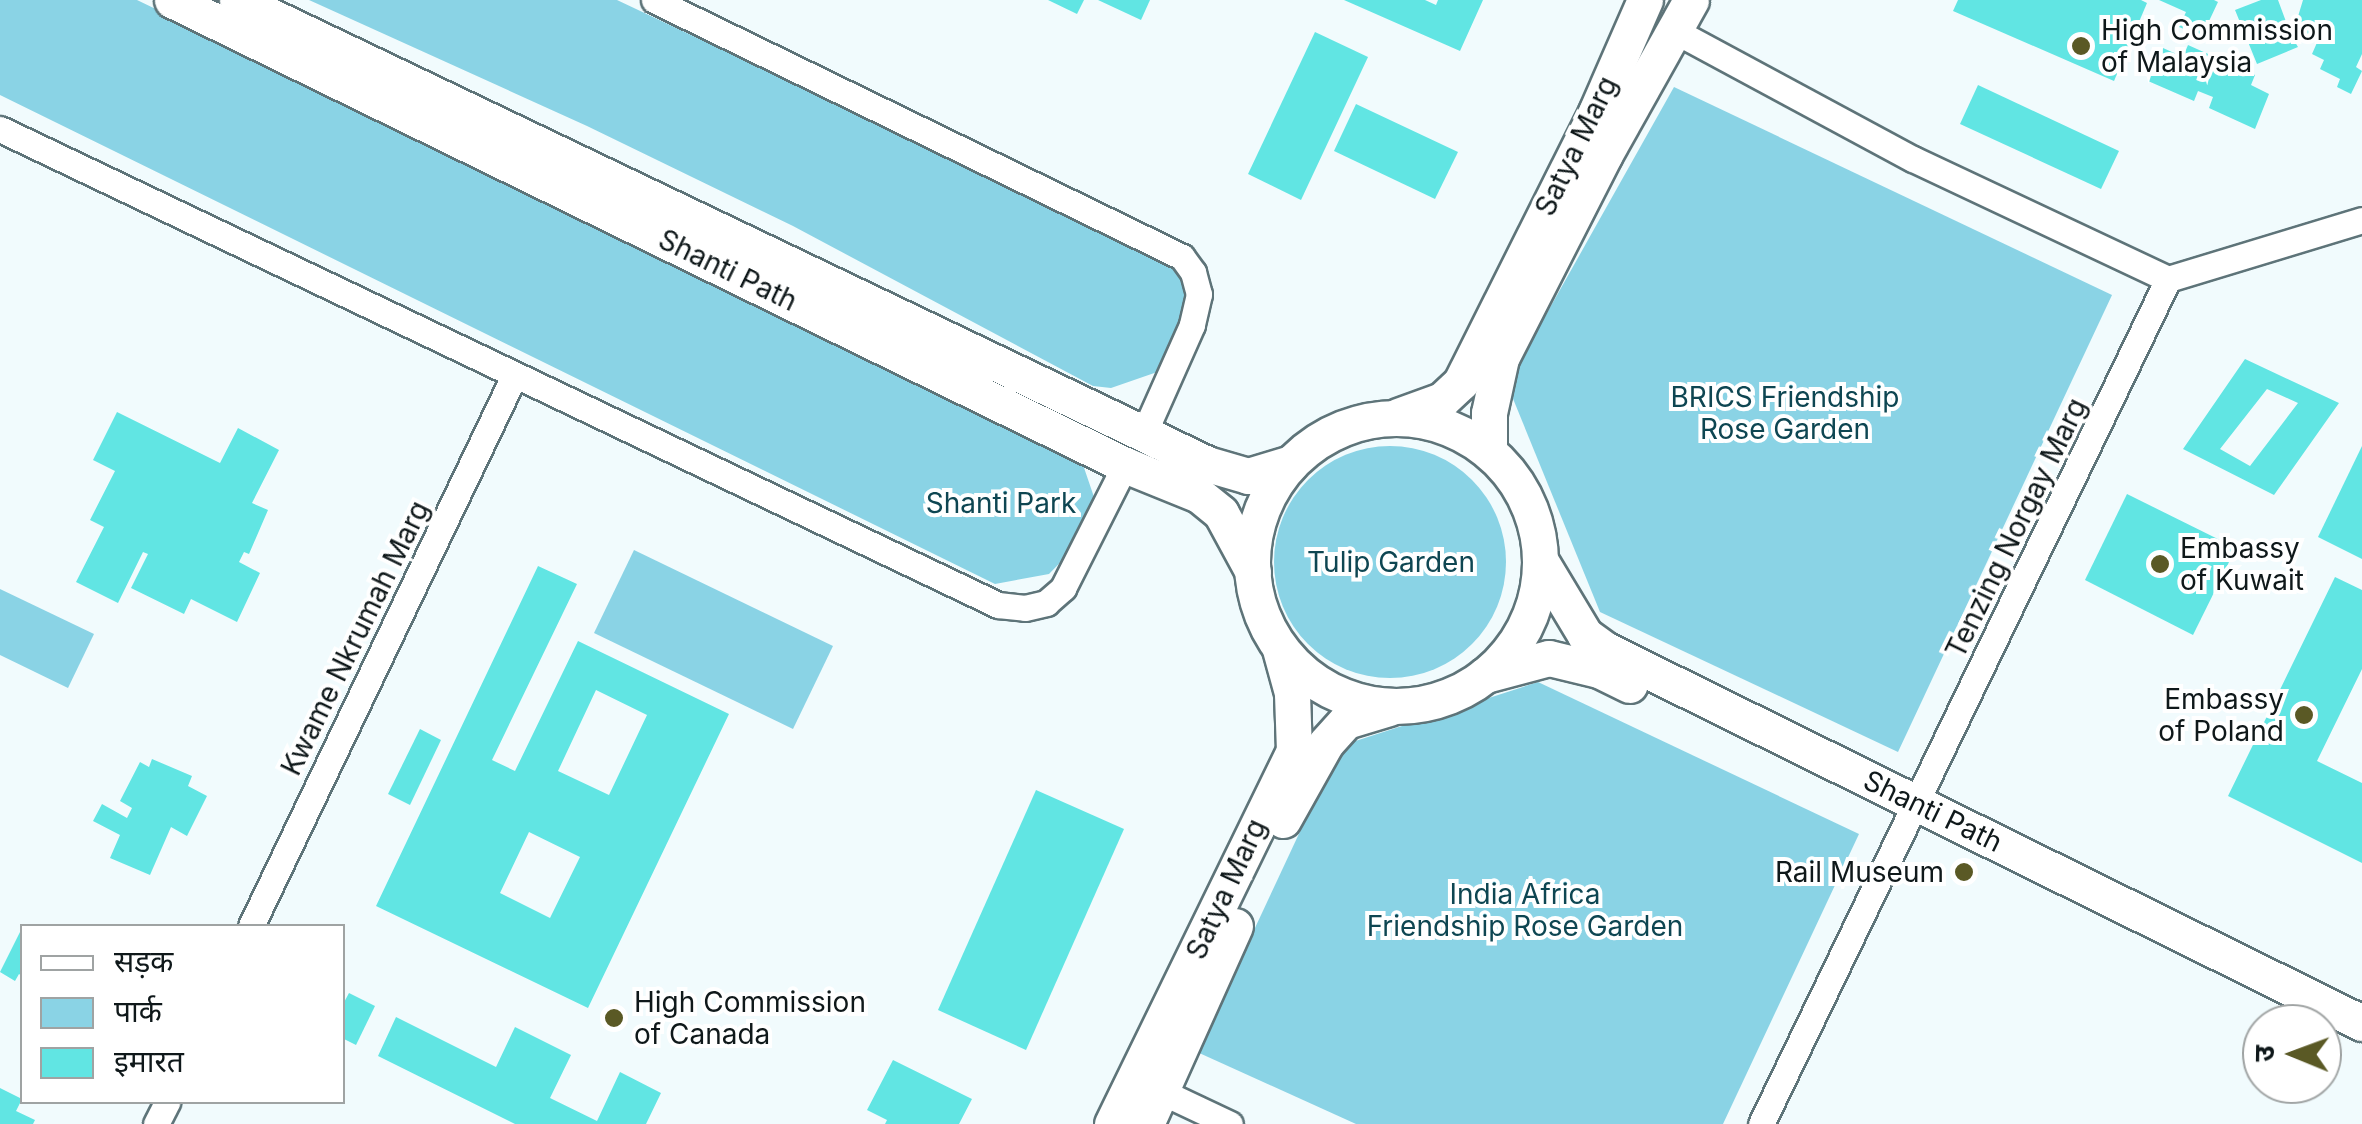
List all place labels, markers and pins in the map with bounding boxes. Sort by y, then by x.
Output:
place label: High Commission of Malaysia [2101,13,2333,79]
marker: High Commission of Malaysia [2070,35,2092,57]
place label: Embassy of Kuwait [2180,531,2304,597]
marker: Embassy of Kuwait [2149,553,2171,575]
place label: Embassy of Poland [2158,682,2284,748]
marker: Embassy of Poland [2293,704,2315,726]
place label: Rail Museum [1775,855,1944,889]
marker: Rail Museum [1953,861,1975,883]
place label: High Commission of Canada [634,985,866,1051]
marker: High Commission of Canada [603,1007,625,1029]

